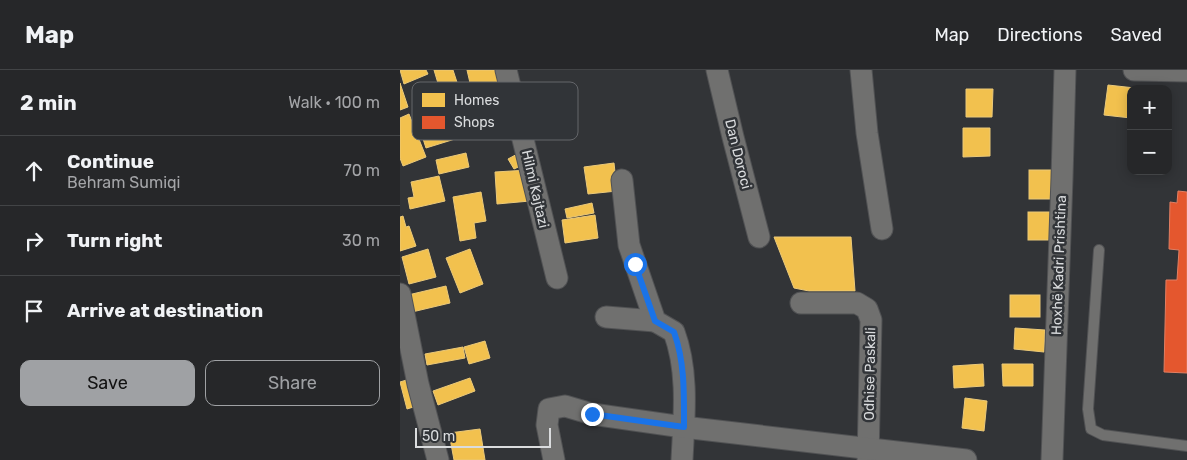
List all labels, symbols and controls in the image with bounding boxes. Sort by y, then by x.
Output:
text: Map [25,21,74,49]
text: Map [934,24,969,46]
text: Directions [997,24,1083,46]
text: Saved [1111,24,1162,46]
legend [412,82,578,140]
map controls [1127,85,1172,175]
button: + [1127,85,1172,130]
text: 2 min [20,90,77,115]
text: Homes [454,92,499,109]
text: Walk · 100 m [288,93,380,112]
text: Shops [454,114,495,131]
street label: Dan Doroci [721,117,755,191]
button: − [1127,130,1172,175]
street label: Hilmi Kajtazi [518,148,552,230]
text: Continue [67,150,154,173]
icon: ahead [20,157,48,185]
text: 70 m [343,161,380,180]
text: Behram Sumiqi [67,173,180,192]
street label: Hoxhë Kadri Prishtina [1048,195,1070,335]
icon: right [20,227,48,255]
text: Turn right [67,229,162,252]
text: 30 m [342,231,380,250]
route start [624,253,647,276]
icon: arrive [20,297,48,325]
text: Arrive at destination [67,299,263,322]
street label: Odhise Paskali [861,327,879,421]
button: Save [20,360,195,406]
button: Share [205,360,380,406]
route end [581,403,604,426]
scale bar [415,425,551,448]
text: 50 m [422,428,455,445]

